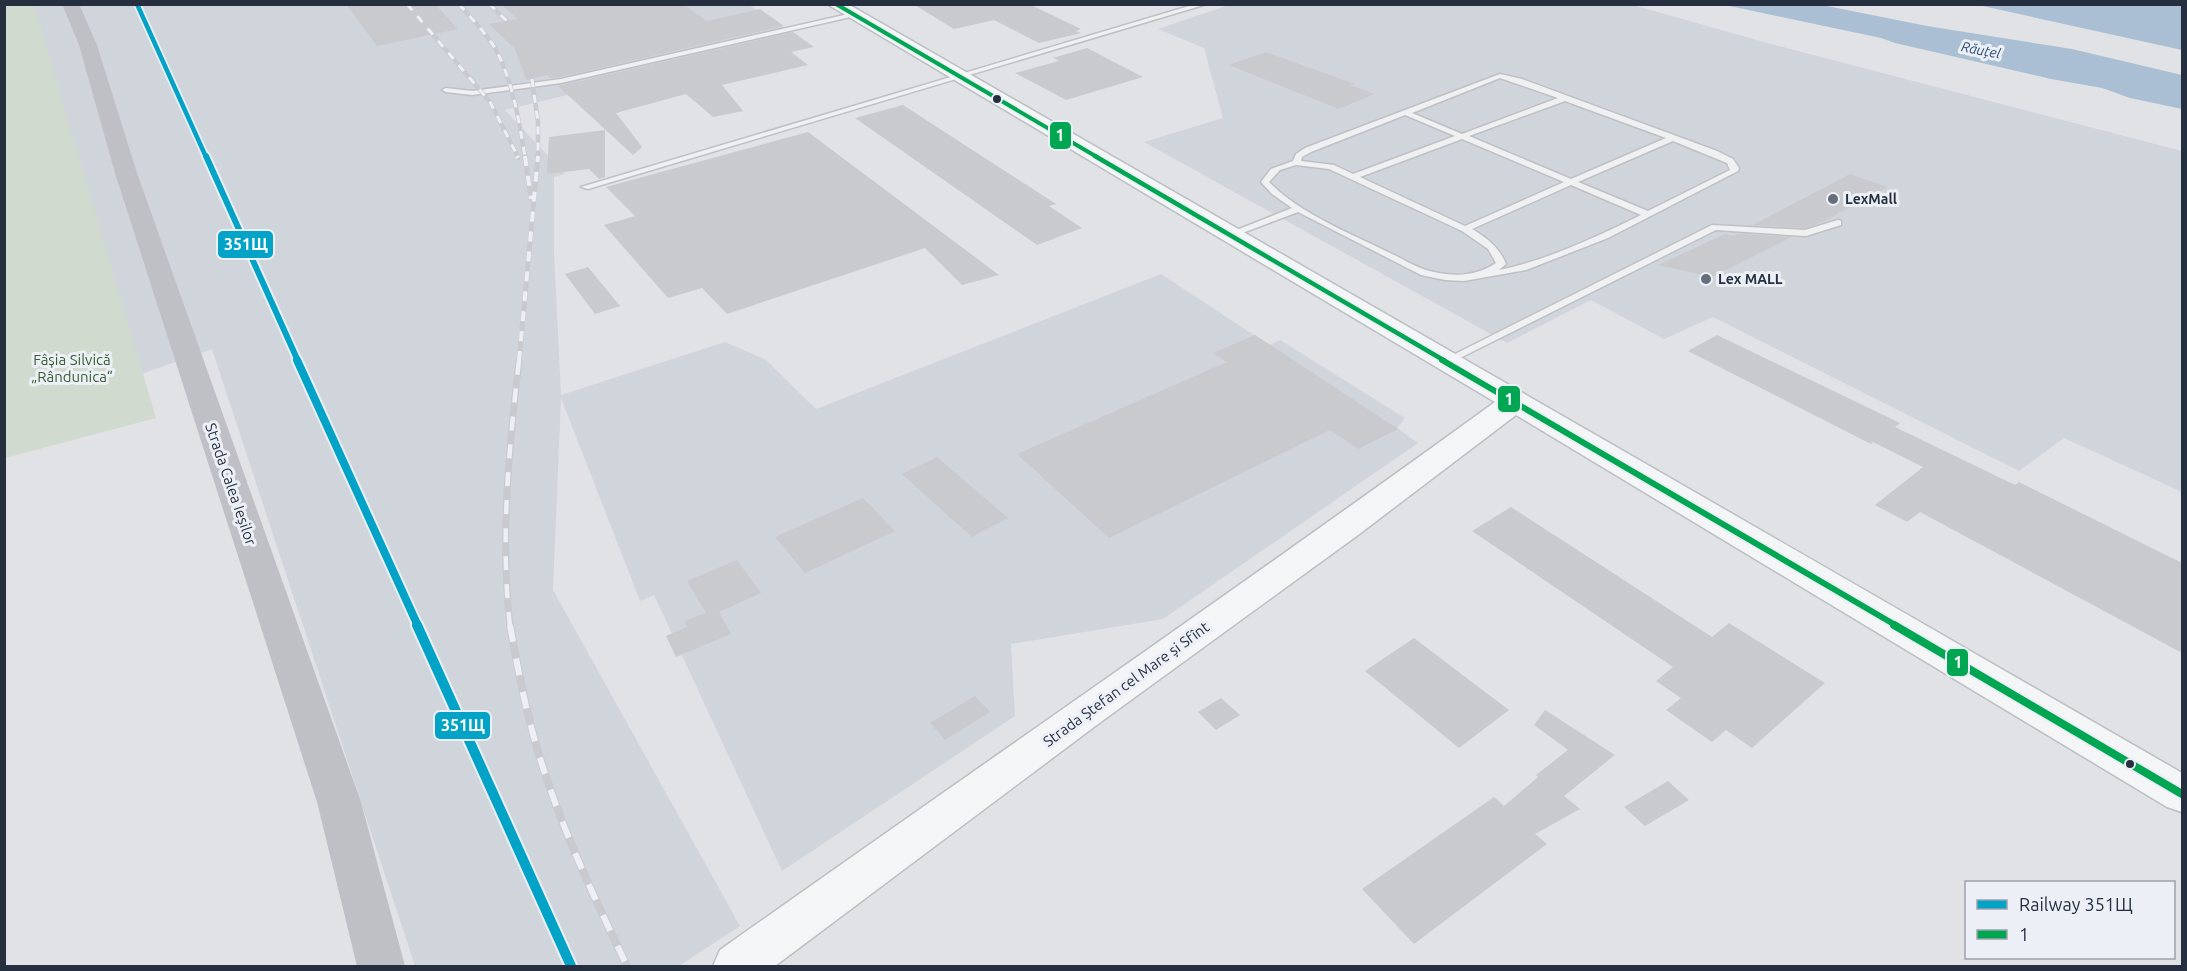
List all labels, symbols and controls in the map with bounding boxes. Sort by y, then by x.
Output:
water label: Răuțel [1960,38,2002,62]
unlabelled marker [991,93,1003,105]
line badge: 1 [1049,121,1072,150]
text: 1 [1055,126,1065,144]
place label: LexMall [1845,191,1897,207]
marker: LexMall [1826,192,1840,206]
line badge: 351Щ [217,230,274,259]
text: 351Щ [224,235,268,253]
place label: Lex MALL [1718,271,1783,287]
marker: Lex MALL [1699,272,1713,286]
park label: Fâşia Silvică „Rândunica“ [31,351,113,385]
line badge: 1 [1497,385,1521,413]
text: 1 [1504,390,1514,408]
street label: Strada Calea Ieșilor [202,421,260,548]
street label: Strada Ștefan cel Mare și Sfînt [1040,618,1212,750]
line badge: 1 [1946,648,1969,677]
text: 1 [1953,653,1963,671]
line badge: 351Щ [434,711,491,740]
text: 351Щ [441,716,485,734]
unlabelled marker [2124,758,2136,770]
legend [1965,881,2175,959]
text: Railway 351Щ [2019,894,2133,914]
text: 1 [2019,924,2029,944]

